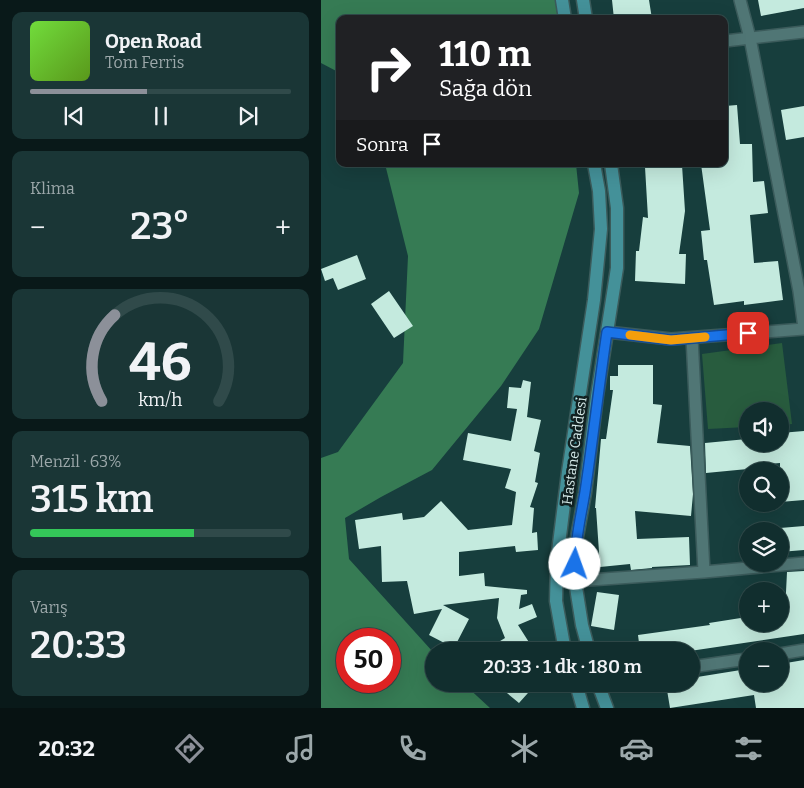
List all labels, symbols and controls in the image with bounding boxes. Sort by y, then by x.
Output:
text: Open Road [105,30,202,53]
text: 110 m [439,33,531,75]
icon: right [356,35,421,100]
text: Tom Ferris [105,53,184,72]
text: Sağa dön [439,75,532,102]
icon: previous [60,102,88,130]
icon: pause [147,102,175,130]
icon: next [234,102,262,130]
icon: arrive [418,130,446,158]
text: Sonra [356,133,408,156]
text: Klima [30,179,75,198]
text: 23° [130,203,190,249]
text: − [30,211,45,244]
text: + [275,211,291,244]
pin [727,312,769,354]
icon: arrive [734,319,762,347]
text: 46 [129,331,192,394]
text: km/h [138,389,183,411]
street label: Hastane Caddesi [559,396,590,506]
map controls [739,402,789,692]
button: sound [739,402,789,452]
text: Menzil · 63% [30,452,122,471]
button: search [739,462,789,512]
text: 315 km [30,476,154,522]
button: layers [739,522,789,572]
position arrow [548,537,600,589]
button: + [739,582,789,632]
text: Varış [30,598,68,617]
text: 20:33 [30,622,127,668]
speed limit sign: 50 [336,628,401,693]
button: − [739,642,789,692]
text: 20:33 · 1 dk · 180 m [483,655,642,678]
icon: directions [172,731,207,766]
icon: music [283,731,318,766]
icon: phone [395,731,430,766]
icon: climate [507,731,542,766]
icon: car [619,731,654,766]
icon: filters [731,731,766,766]
text: 20:32 [38,735,95,762]

